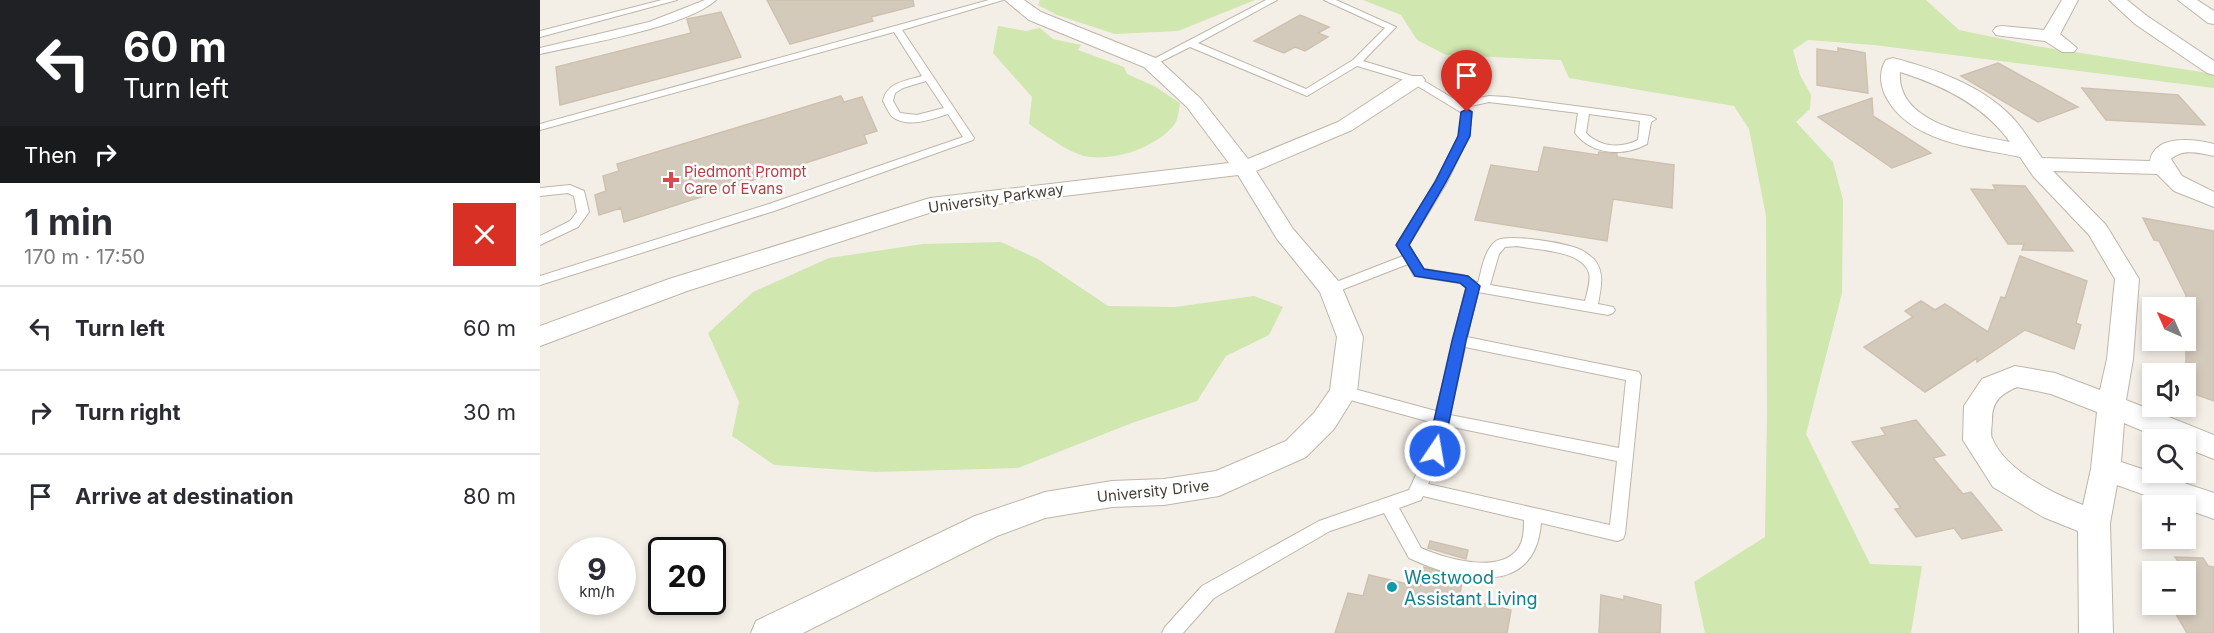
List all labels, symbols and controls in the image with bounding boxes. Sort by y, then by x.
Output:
text: 60 m [123,21,227,72]
icon: left [24,24,102,102]
pin [1441,50,1492,112]
icon: arrive [1450,59,1483,92]
text: Turn left [123,72,229,105]
icon: right [89,138,122,171]
text: Then [24,142,77,168]
place label: Piedmont Prompt Care of Evans [684,162,807,198]
marker: Piedmont Prompt Care of Evans [662,171,680,189]
street label: University Parkway [927,179,1066,217]
text: 1 min [24,200,113,244]
button: close [453,203,516,266]
text: 170 m · 17:50 [24,245,145,269]
north arrow [2142,297,2196,351]
map controls [2142,297,2196,615]
icon: left [24,312,57,345]
text: Turn left [75,315,165,341]
text: 60 m [463,315,516,341]
button: sound [2142,363,2196,417]
icon: right [24,396,57,429]
text: Turn right [75,399,181,425]
text: 30 m [463,399,516,425]
position arrow [1403,419,1467,483]
button: search [2142,429,2196,483]
street label: University Drive [1096,476,1210,506]
icon: arrive [24,480,57,513]
text: Arrive at destination [75,483,294,509]
text: 80 m [463,483,516,509]
button: + [2142,495,2196,549]
speed limit sign: 20 [648,537,726,615]
text: 9 [587,551,607,587]
button: − [2142,561,2196,615]
place label: Westwood Assistant Living [1404,567,1538,609]
marker: Westwood Assistant Living [1385,580,1399,594]
text: km/h [579,582,615,601]

